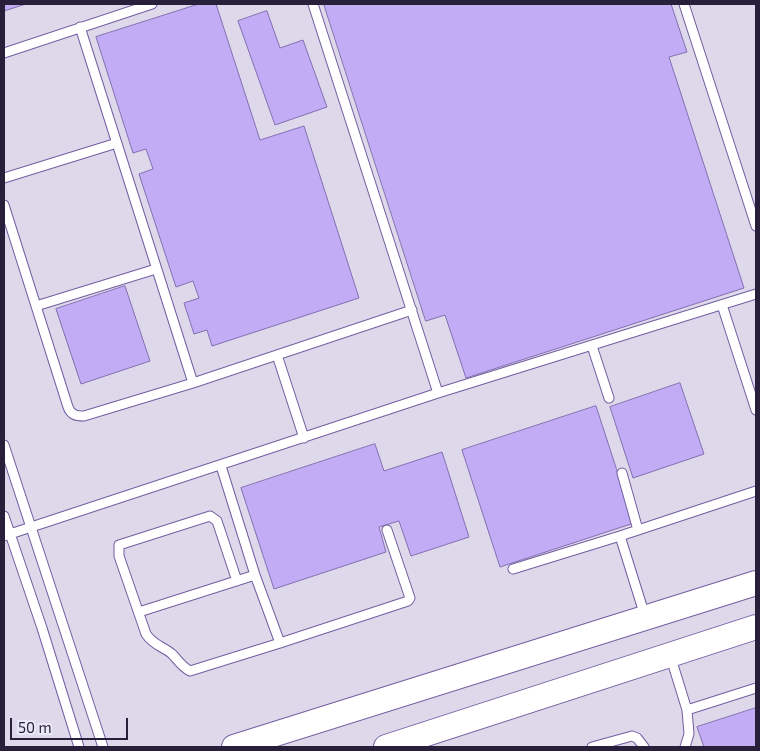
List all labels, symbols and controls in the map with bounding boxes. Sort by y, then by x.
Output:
scale bar [12,708,130,740]
text: 50 m [18,718,52,736]

